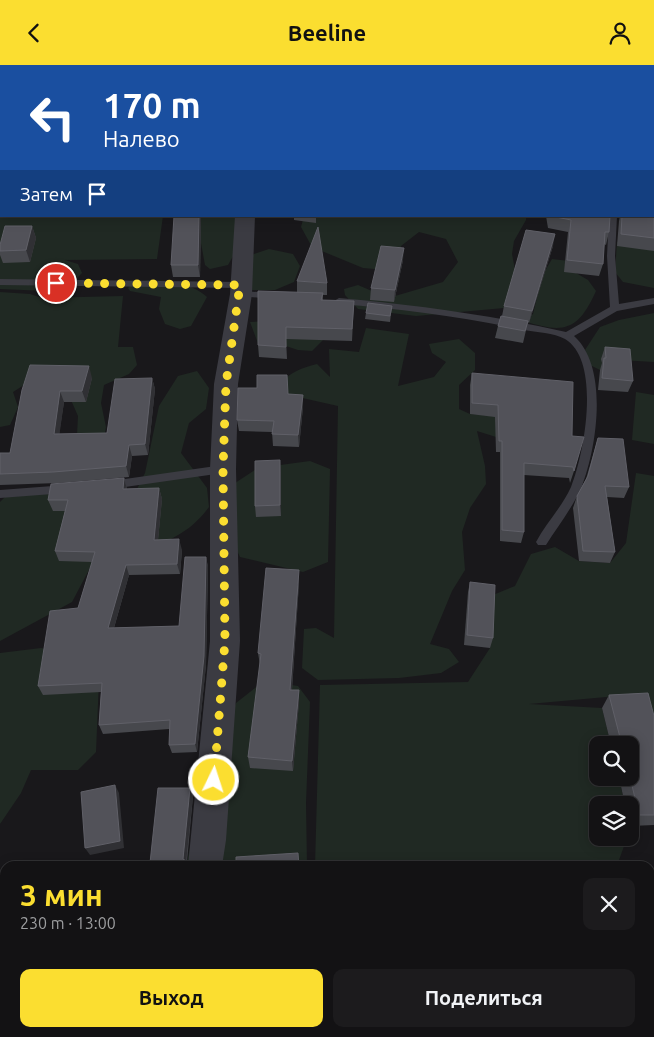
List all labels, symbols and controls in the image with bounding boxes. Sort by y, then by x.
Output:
icon: back [20,19,48,47]
icon: person [606,19,634,47]
text: Beeline [288,20,366,45]
icon: left [20,85,85,150]
text: 170 m [103,85,201,125]
text: Налево [103,126,180,151]
icon: arrive [83,180,111,208]
text: Затем [20,183,73,205]
pin [35,262,77,304]
icon: arrive [42,269,70,297]
map controls [589,736,639,846]
button: search [589,736,639,786]
position arrow [187,753,239,805]
button: layers [589,796,639,846]
text: 3 мин [20,878,103,912]
button: close [583,878,635,930]
text: 230 m · 13:00 [20,914,116,932]
button: Выход [20,969,323,1027]
button: Поделиться [333,969,635,1027]

